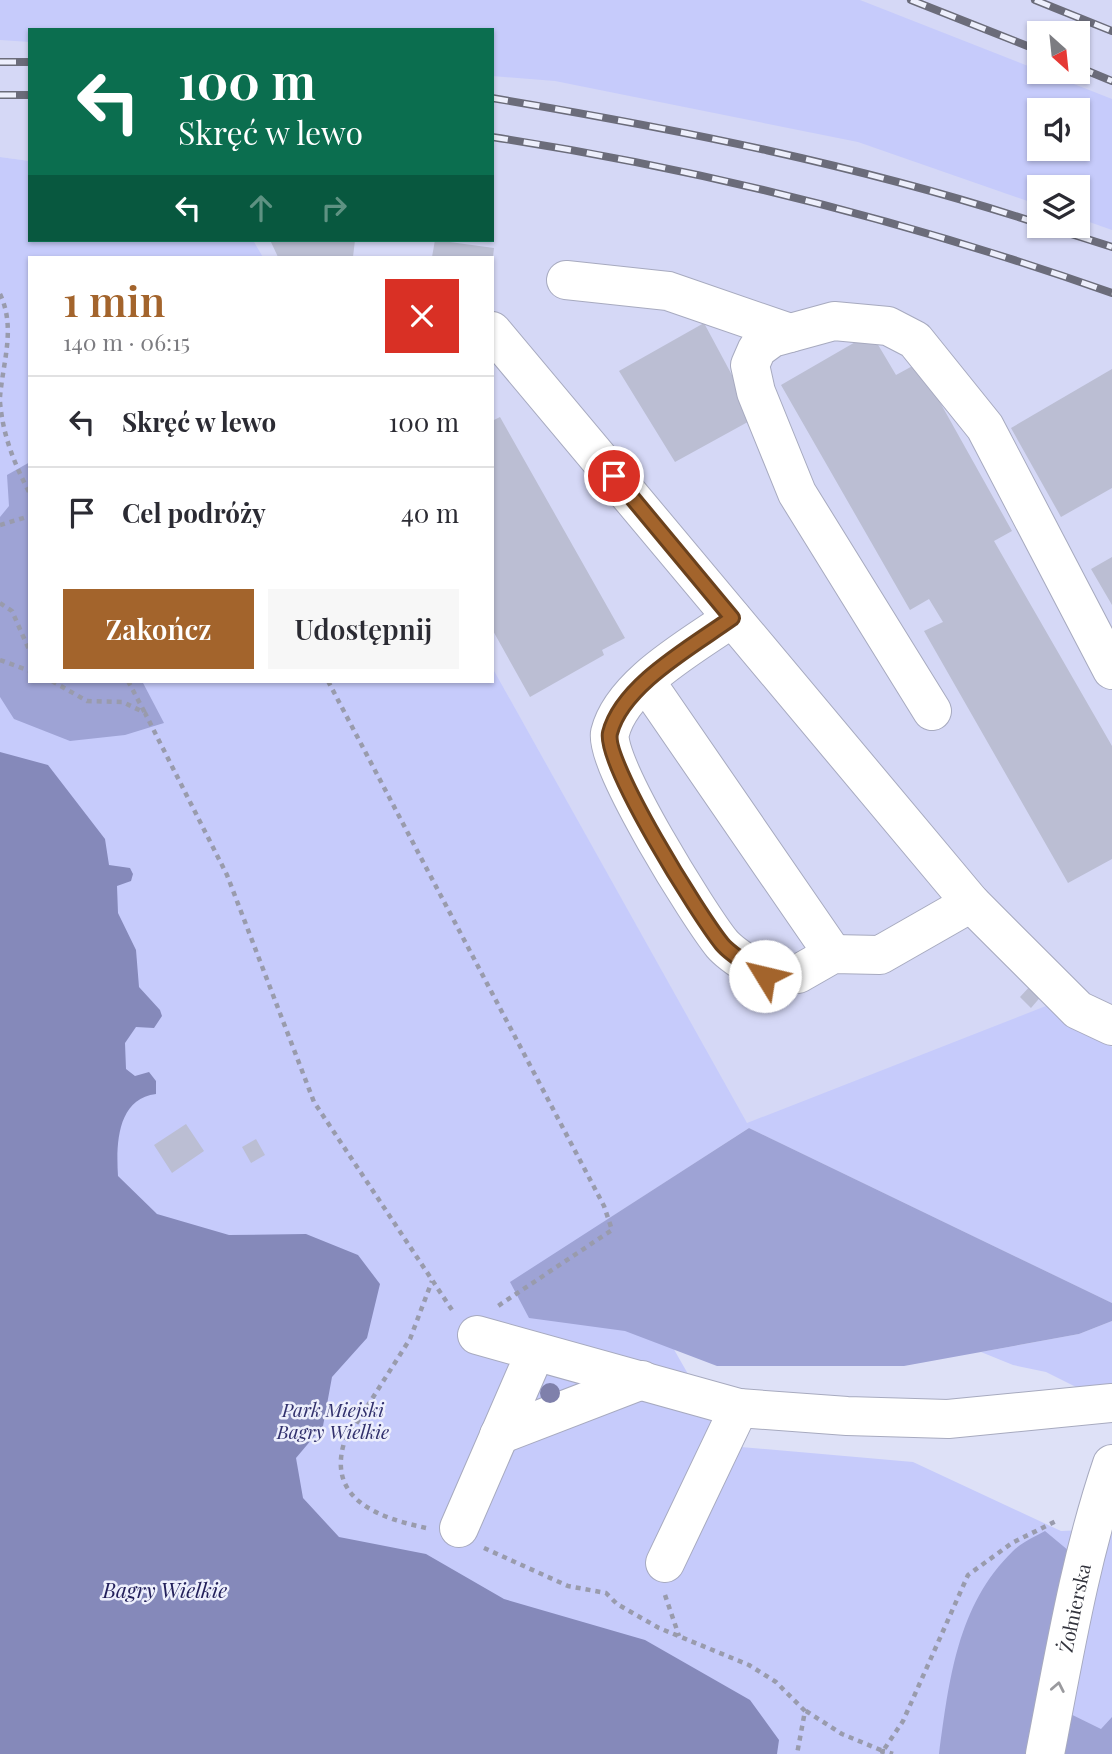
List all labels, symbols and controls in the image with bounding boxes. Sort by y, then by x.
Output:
north arrow [1027,21,1090,84]
map controls [1027,21,1090,238]
text: 100 m [178,47,316,112]
icon: left [63,56,154,147]
button: sound [1027,98,1090,161]
text: Skręć w lewo [178,110,363,153]
button: layers [1027,175,1090,238]
icon: left [169,189,207,227]
icon: ahead [242,189,280,227]
icon: right [315,189,353,227]
text: 1 min [63,272,165,328]
button: close [385,279,459,353]
text: 140 m · 06:15 [63,326,190,357]
icon: left [63,403,101,441]
text: Skręć w lewo [122,404,276,439]
text: 100 m [389,404,459,439]
pin [584,446,644,506]
icon: arrive [595,457,633,495]
icon: arrive [63,494,101,532]
text: Cel podróży [122,495,266,530]
text: 40 m [401,495,459,530]
button: Zakończ [63,589,254,669]
button: Udostępnij [268,589,459,669]
position arrow [728,939,802,1013]
park label: Park Miejski Bagry Wielkie [276,1396,389,1444]
street label: Żołnierska [1052,1560,1096,1654]
water label: Bagry Wielkie [102,1575,227,1603]
one-way arrow [1050,1681,1065,1693]

